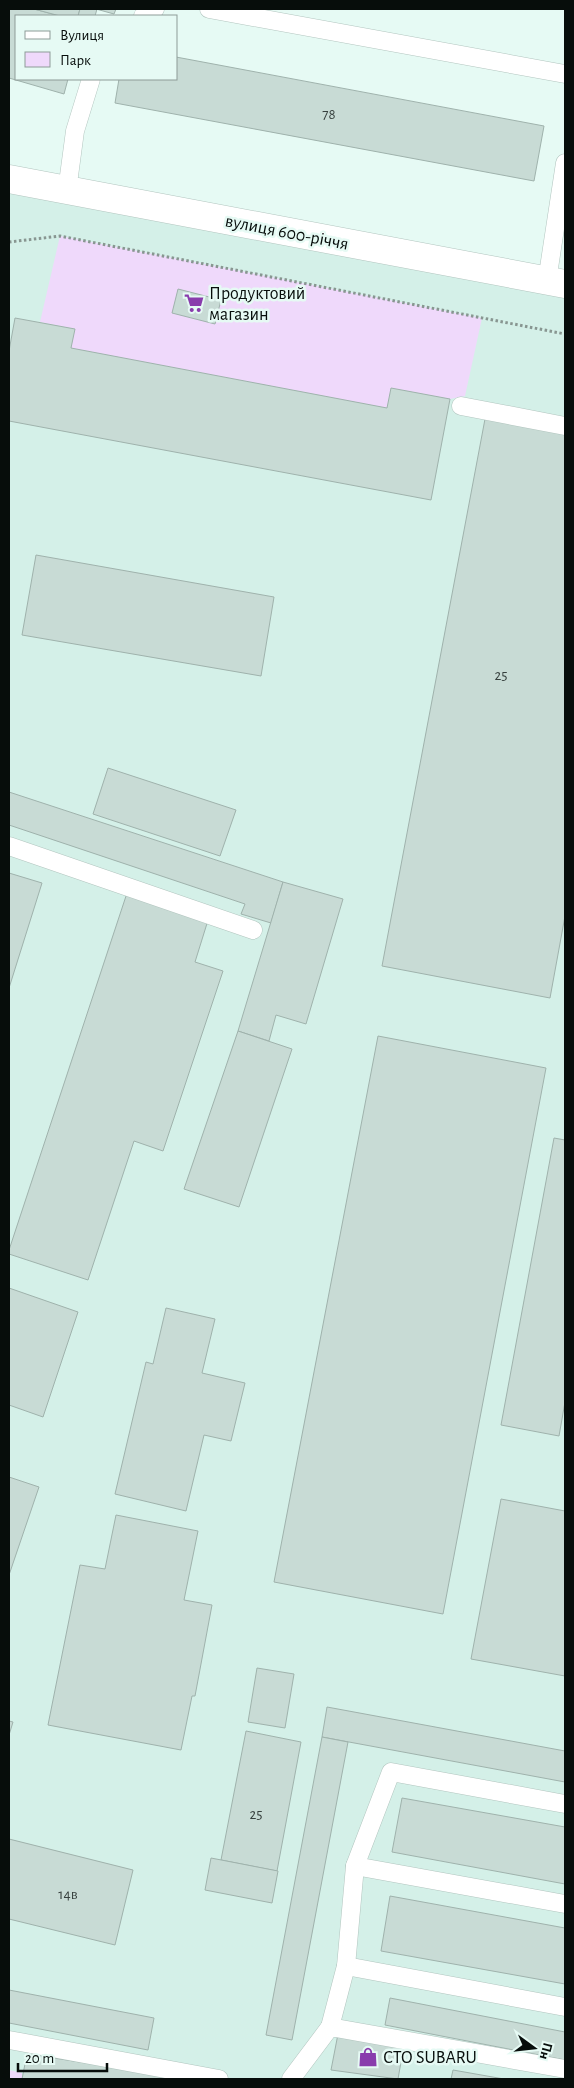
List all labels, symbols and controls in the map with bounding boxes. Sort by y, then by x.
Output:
legend [15,15,178,80]
text: Вулиця [60,28,104,43]
text: Парк [60,53,91,68]
house number: 78 [322,107,336,122]
street label: вулиця 600-річчя [224,212,350,254]
place label: Продуктовий магазин [209,285,305,324]
supermarket icon: Продуктовий магазин [183,292,205,314]
house number: 25 [494,668,508,683]
house number: 25 [249,1807,263,1822]
house number: 14в [58,1887,78,1902]
north arrow [509,2023,559,2073]
scale bar [18,2040,106,2072]
text: Пн [537,2041,555,2061]
shop icon: СТО SUBARU [357,2046,379,2068]
place label: СТО SUBARU [383,2049,477,2067]
text: 20 m [25,2051,54,2066]

